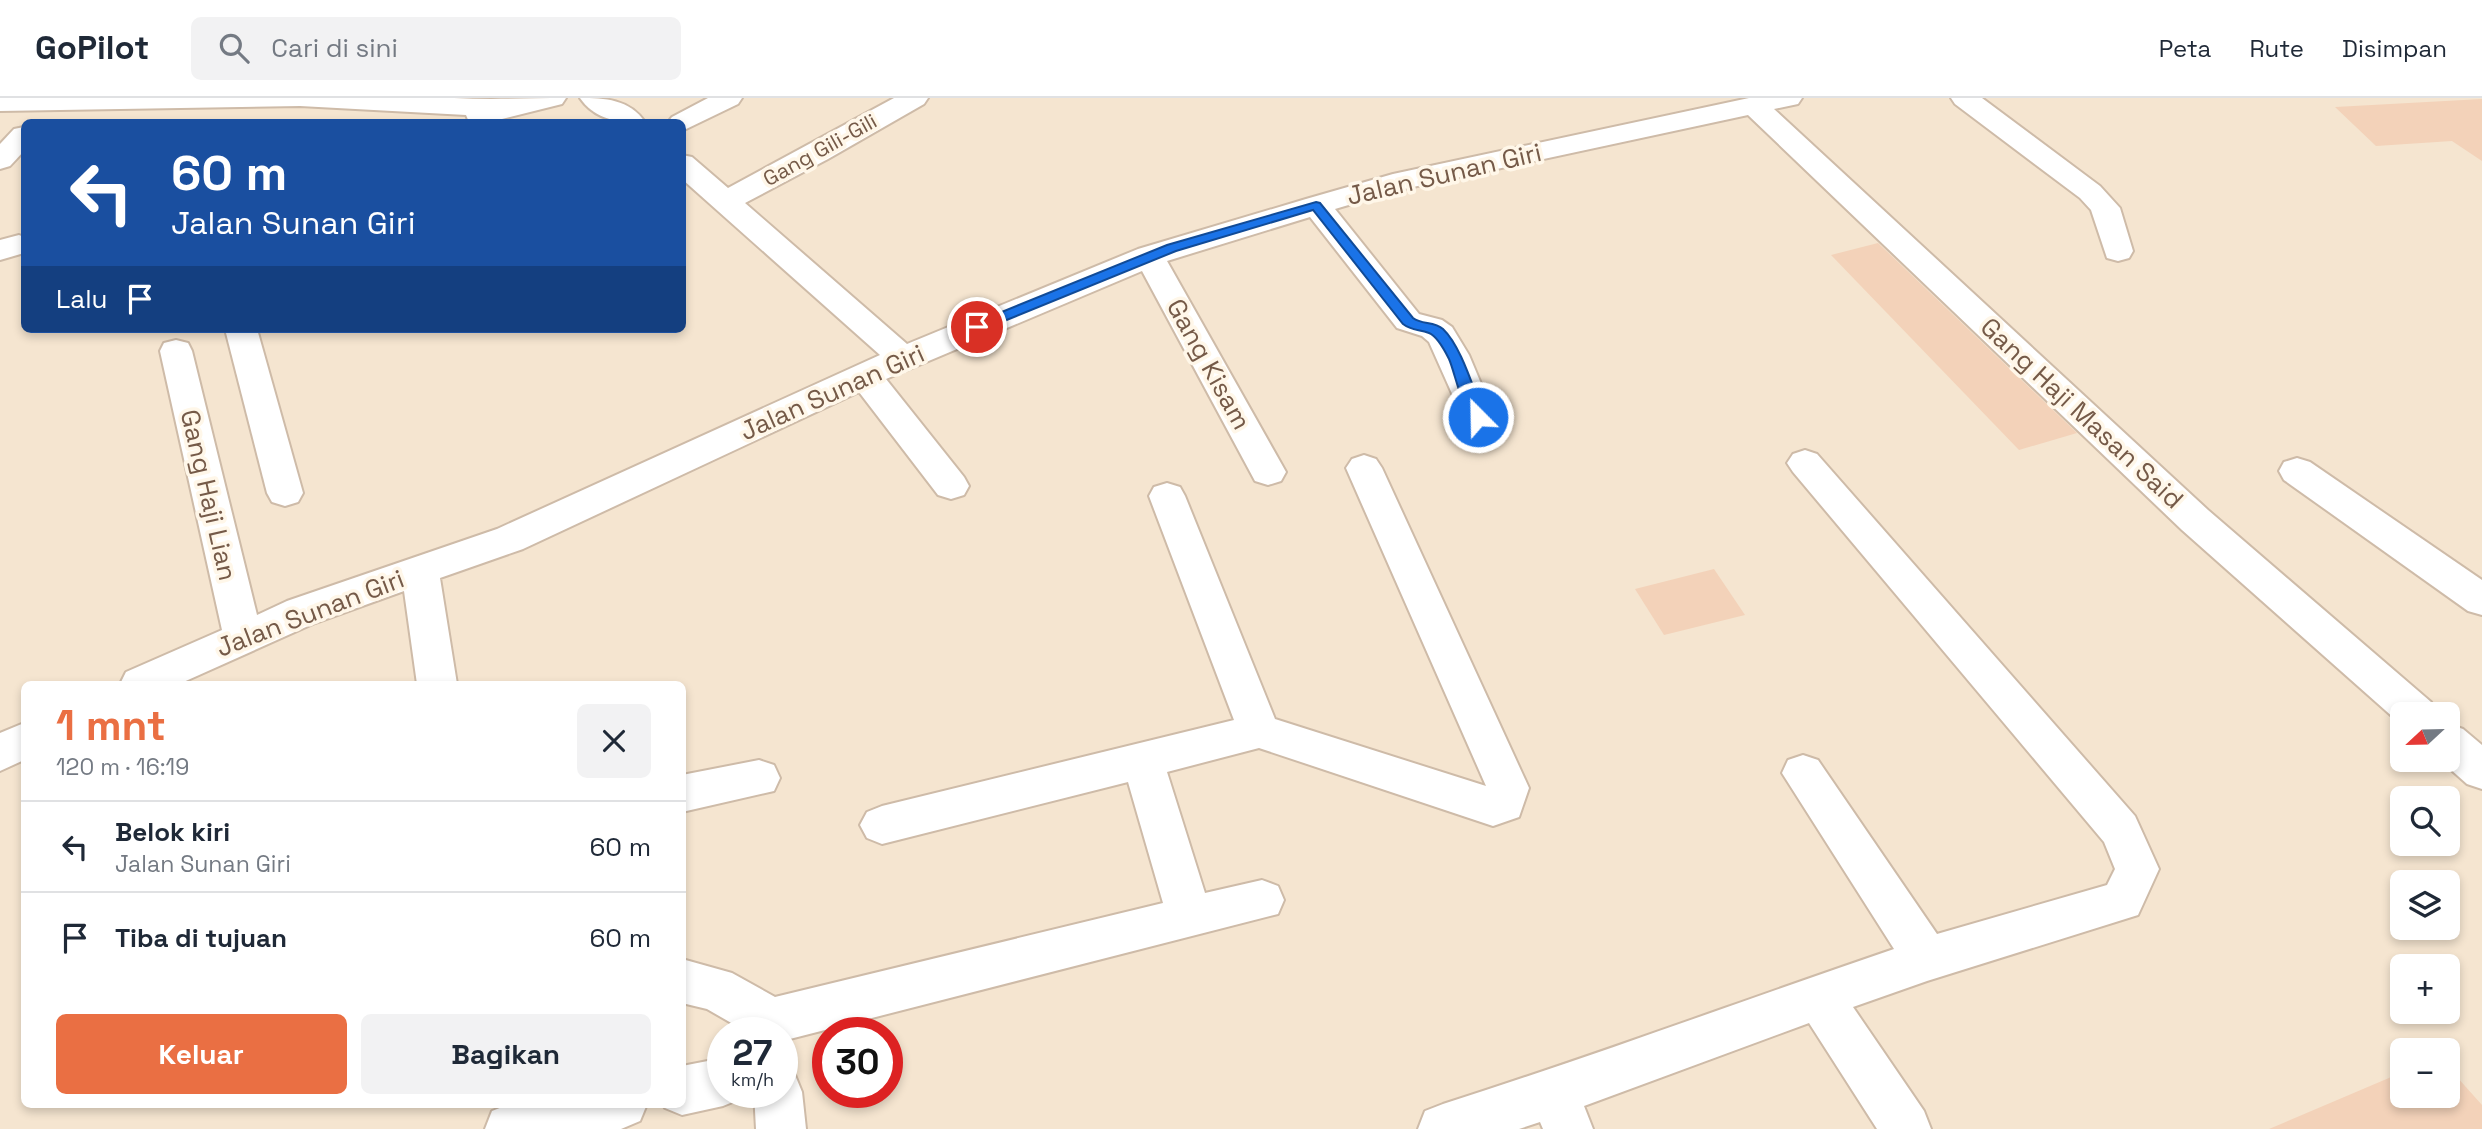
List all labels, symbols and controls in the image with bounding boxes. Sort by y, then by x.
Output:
search box [191,17,681,80]
text: GoPilot [35,27,149,69]
icon: search [215,29,253,67]
text: Cari di sini [271,31,398,65]
text: Peta [2159,33,2211,64]
text: Rute [2249,33,2304,64]
text: Disimpan [2342,33,2447,64]
street label: Gang Gili-Gili [758,107,881,192]
street label: Jalan Sunan Giri [1343,135,1545,213]
text: 60 m [171,142,287,204]
icon: left [56,147,147,238]
text: Jalan Sunan Giri [171,203,416,243]
icon: arrive [121,280,159,318]
text: Lalu [56,282,107,316]
street label: Gang Kisam [1159,293,1259,435]
pin [947,297,1007,357]
icon: arrive [958,308,996,346]
street label: Gang Haji Masan Said [1973,310,2191,516]
street label: Jalan Sunan Giri [734,336,930,448]
position arrow [1441,380,1515,454]
street label: Gang Haji Lian [173,406,245,584]
street label: Jalan Sunan Giri [211,562,409,664]
text: 1 mnt [56,699,166,752]
north arrow [2390,702,2460,772]
map controls [2390,702,2460,1108]
button: close [577,704,651,778]
text: 120 m · 16:19 [56,752,189,782]
button: search [2390,786,2460,856]
text: Belok kiri [115,815,230,849]
icon: left [56,828,94,866]
text: 60 m [589,830,651,864]
text: Jalan Sunan Giri [115,849,291,879]
button: layers [2390,870,2460,940]
icon: arrive [56,919,94,957]
text: Tiba di tujuan [115,921,287,955]
text: 60 m [589,921,651,955]
button: + [2390,954,2460,1024]
button: Keluar [56,1014,347,1094]
button: Bagikan [361,1014,651,1094]
speed limit sign: 30 [812,1017,903,1108]
text: 27 [733,1031,772,1075]
button: − [2390,1038,2460,1108]
text: km/h [731,1068,774,1091]

